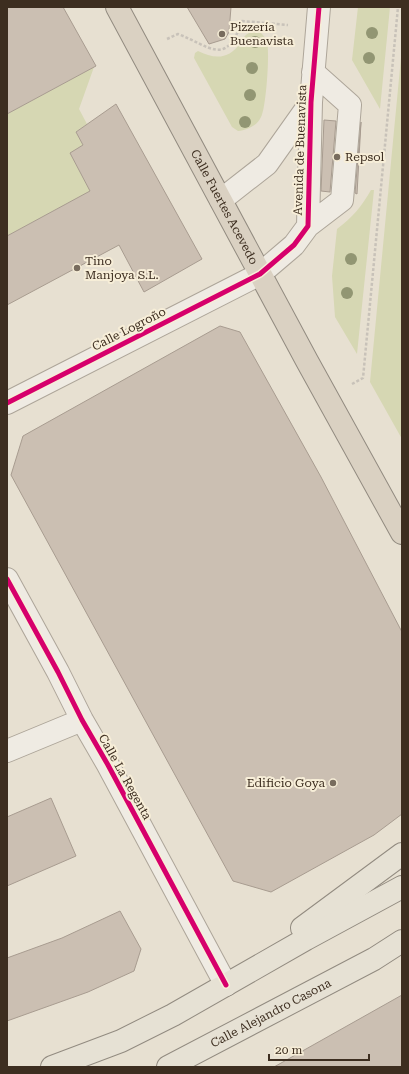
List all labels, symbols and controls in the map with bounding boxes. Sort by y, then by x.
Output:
place label: Pizzería Buenavista [230,20,294,48]
marker: Pizzería Buenavista [217,29,227,39]
street label: Avenida de Buenavista [291,84,309,216]
street label: Calle Fuertes Acevedo [188,147,261,267]
place label: Repsol [345,150,385,164]
marker: Repsol [332,152,342,162]
place label: Tino Manjoya S.L. [85,254,159,282]
marker: Tino Manjoya S.L. [72,263,82,273]
street label: Calle Logroño [90,304,168,354]
street label: Calle La Regenta [96,732,155,823]
place label: Edificio Goya [247,776,325,790]
marker: Edificio Goya [328,778,338,788]
street label: Calle Alejandro Casona [208,976,334,1051]
scale bar [269,1036,369,1062]
text: 20 m [275,1043,302,1057]

